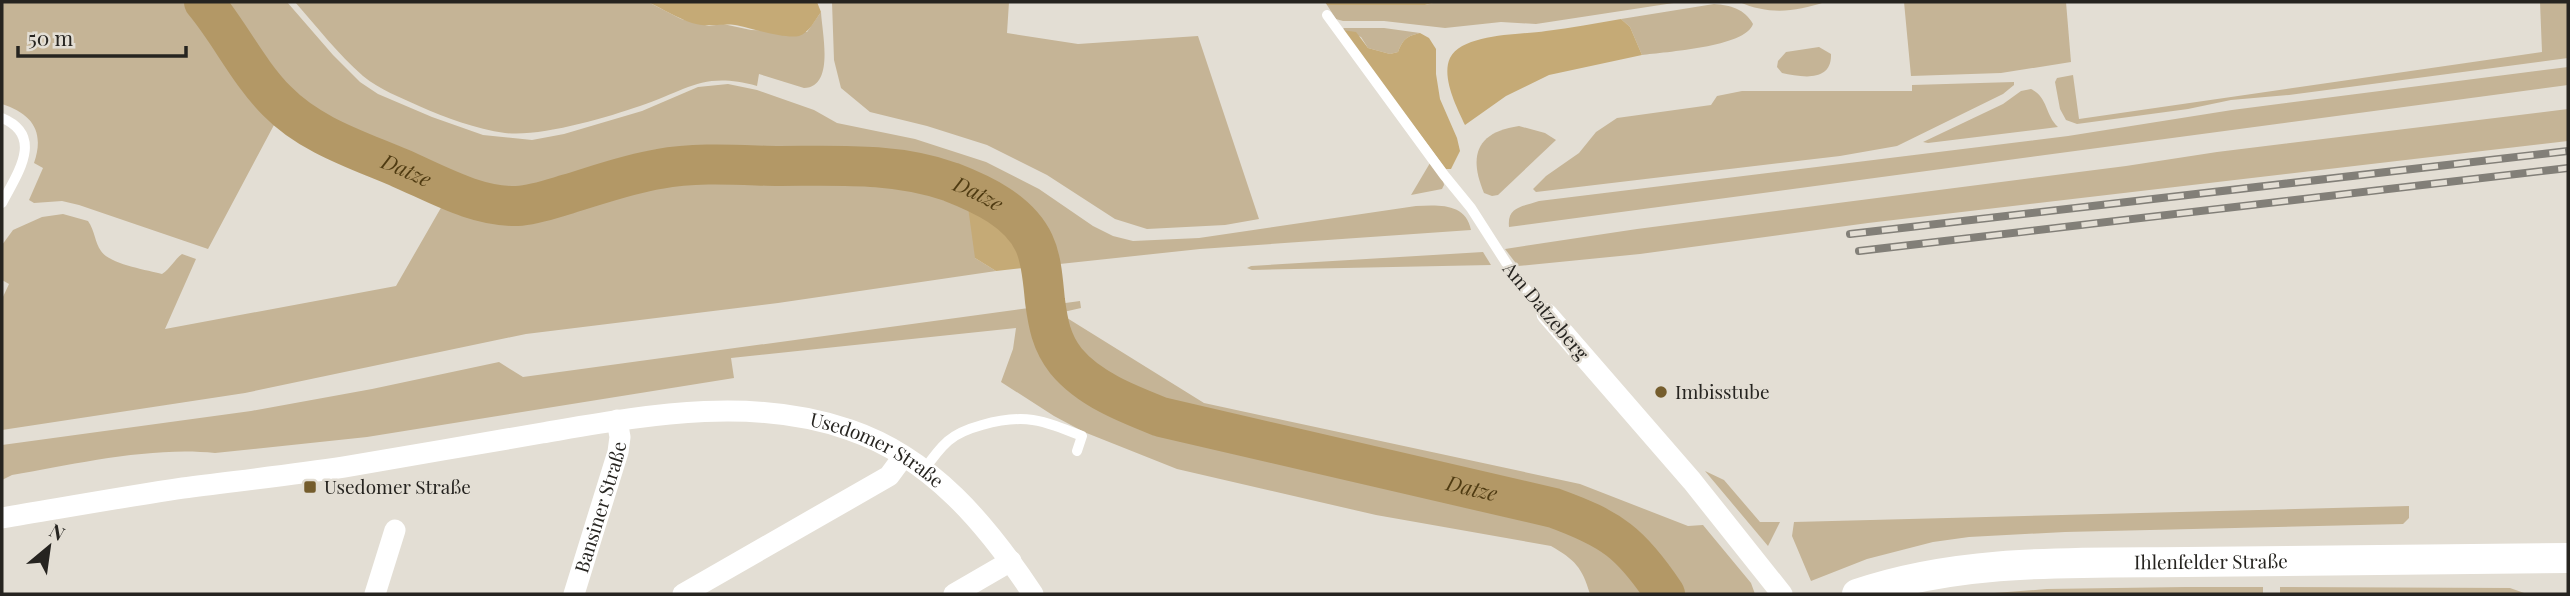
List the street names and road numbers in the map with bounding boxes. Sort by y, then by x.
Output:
street label: Am Datzeberg [1497,255,1596,365]
street label: Usedomer Straße [808,405,950,493]
street label: Bansiner Straße [567,440,631,576]
street label: Ihlenfelder Straße [2134,547,2288,574]

